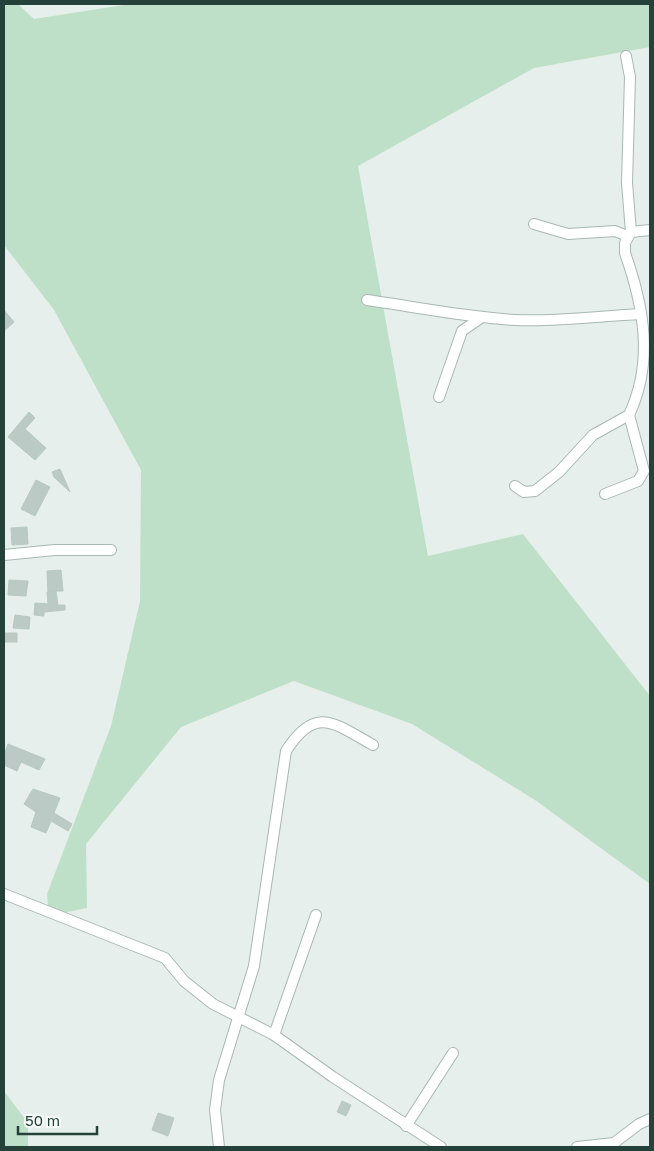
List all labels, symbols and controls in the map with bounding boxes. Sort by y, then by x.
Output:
scale bar [18,1104,96,1136]
text: 50 m [25,1111,60,1129]

